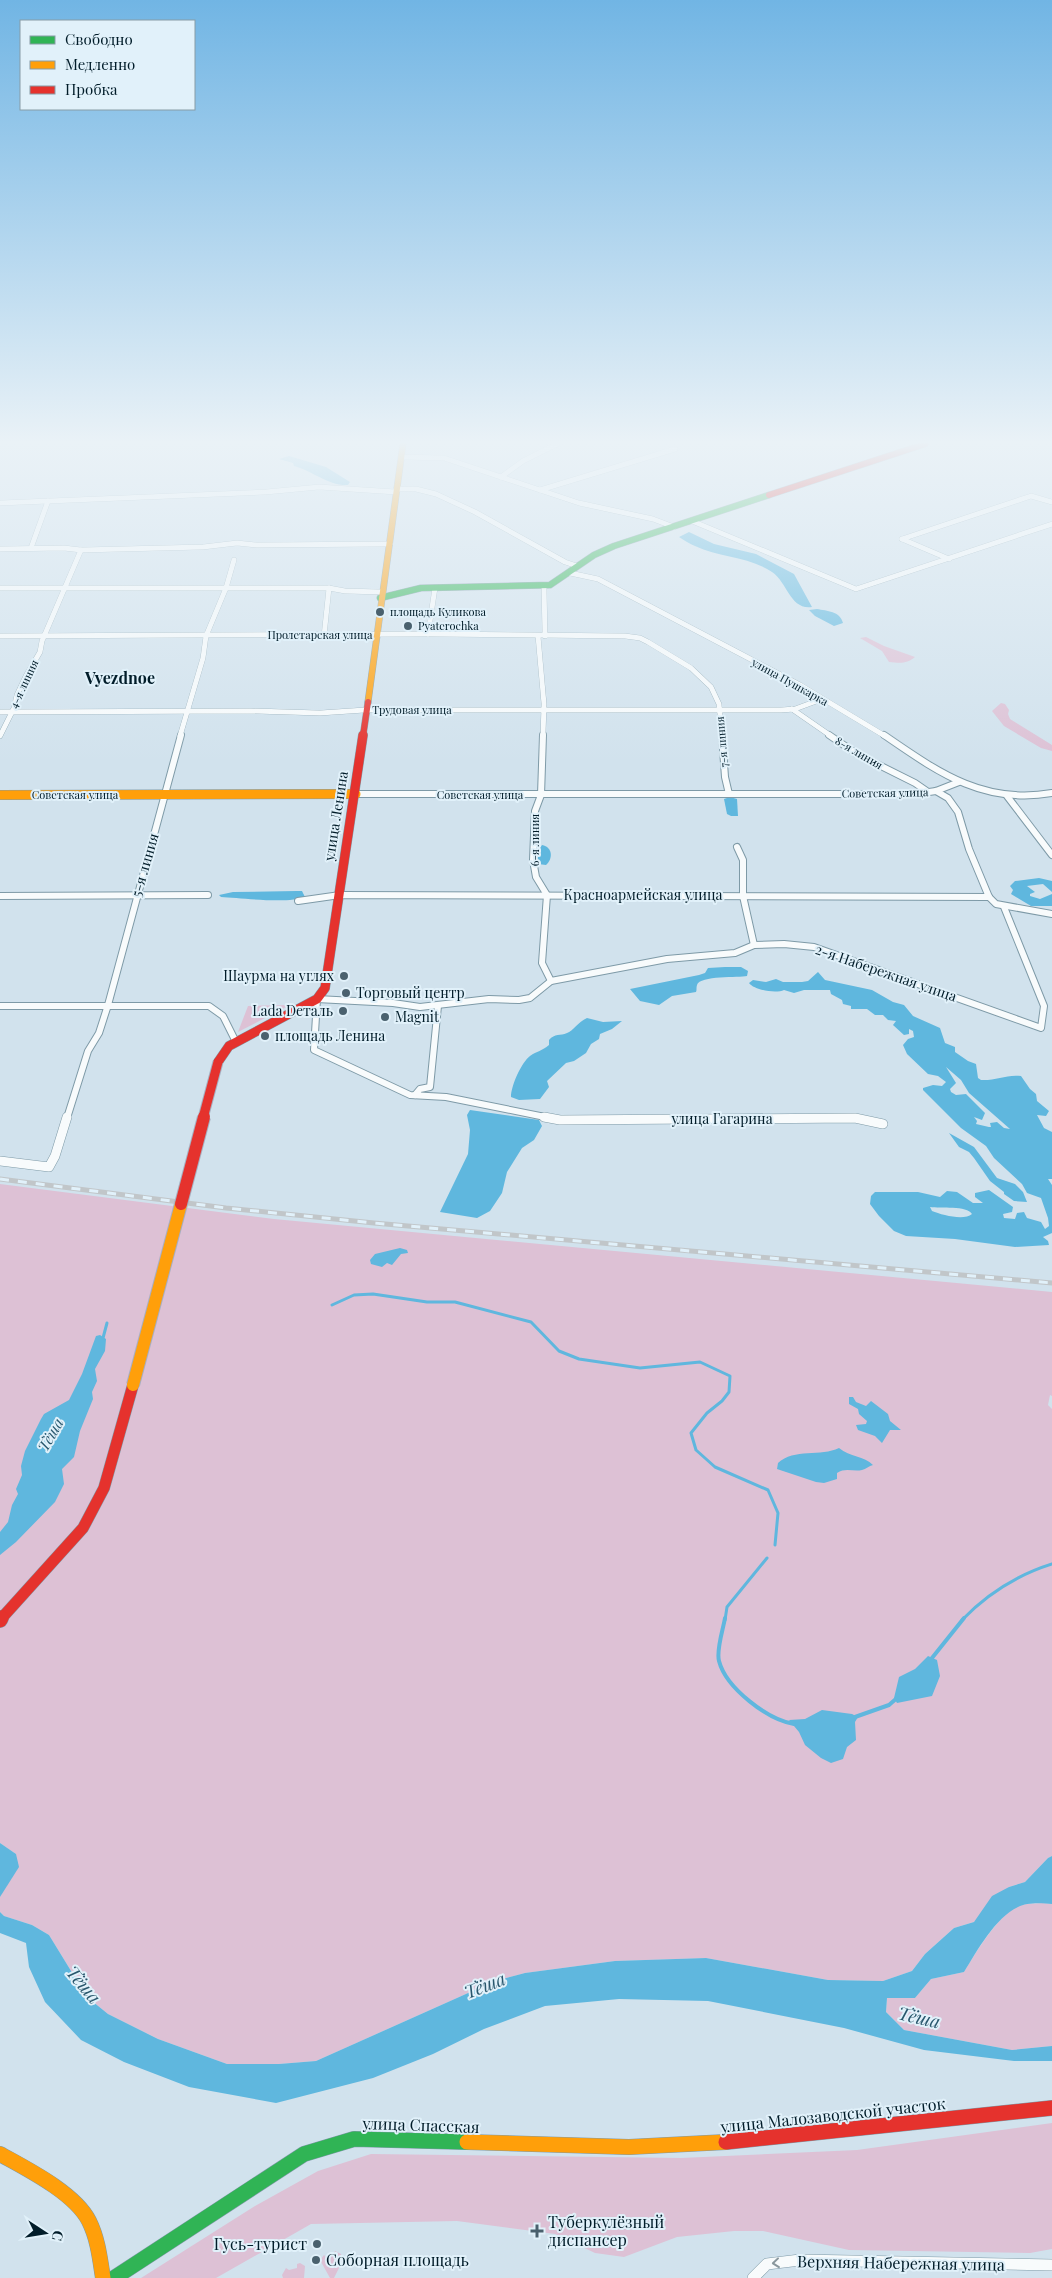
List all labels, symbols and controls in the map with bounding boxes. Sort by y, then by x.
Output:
legend [20,20,195,110]
text: Свободно [65,29,133,49]
text: Медленно [65,54,135,74]
text: Пробка [65,79,118,99]
place label: площадь Куликова [390,604,487,619]
marker: площадь Куликова [374,606,386,618]
place label: Pyaterochka [418,618,479,633]
marker: Pyaterochka [402,620,414,632]
street label: Пролетарская улица [267,627,373,642]
street label: улица Пушкарка [748,654,832,709]
street label: 4-я линия [6,657,41,711]
district label: Vyezdnoe [84,667,155,688]
street label: Трудовая улица [372,702,452,717]
street label: 7-я линия [712,716,731,768]
street label: 8-я линия [833,733,886,772]
street label: улица Ленина [319,770,352,863]
street label: Советская улица [841,784,929,801]
street label: Советская улица [32,787,119,802]
street label: Советская улица [437,787,524,802]
street label: 6-я линия [527,814,542,866]
street label: 5-я линия [126,830,163,899]
street label: Красноармейская улица [563,885,723,904]
street label: 2-я Набережная улица [813,939,959,1006]
place label: Шаурма на углях [223,966,335,985]
marker: Шаурма на углях [338,970,350,982]
place label: Торговый центр [356,983,465,1002]
marker: Торговый центр [340,987,352,999]
place label: Lada Dеталь [252,1001,333,1020]
marker: Lada Dеталь [337,1005,349,1017]
place label: Magnit [395,1007,440,1026]
marker: Magnit [379,1011,391,1023]
place label: площадь Ленина [275,1026,385,1045]
marker: площадь Ленина [259,1030,271,1042]
street label: улица Гагарина [670,1109,773,1128]
water label: Тёша [33,1414,68,1455]
water label: Тёша [61,1960,107,2008]
water label: Тёша [460,1966,509,2004]
water label: Тёша [896,2001,943,2034]
street label: улица Малозаводской участок [718,2092,946,2137]
street label: улица Спасская [361,2112,480,2137]
north arrow [20,2208,70,2258]
place label: Туберкулёзный диспансер [548,2211,664,2250]
marker: Туберкулёзный диспансер [530,2224,544,2238]
text: С [48,2229,69,2243]
place label: Гусь-турист [214,2233,307,2254]
marker: Гусь-турист [311,2238,323,2250]
place label: Соборная площадь [326,2249,469,2270]
street label: Верхняя Набережная улица [797,2250,1005,2275]
marker: Соборная площадь [310,2254,322,2266]
one-way arrow [772,2257,780,2268]

